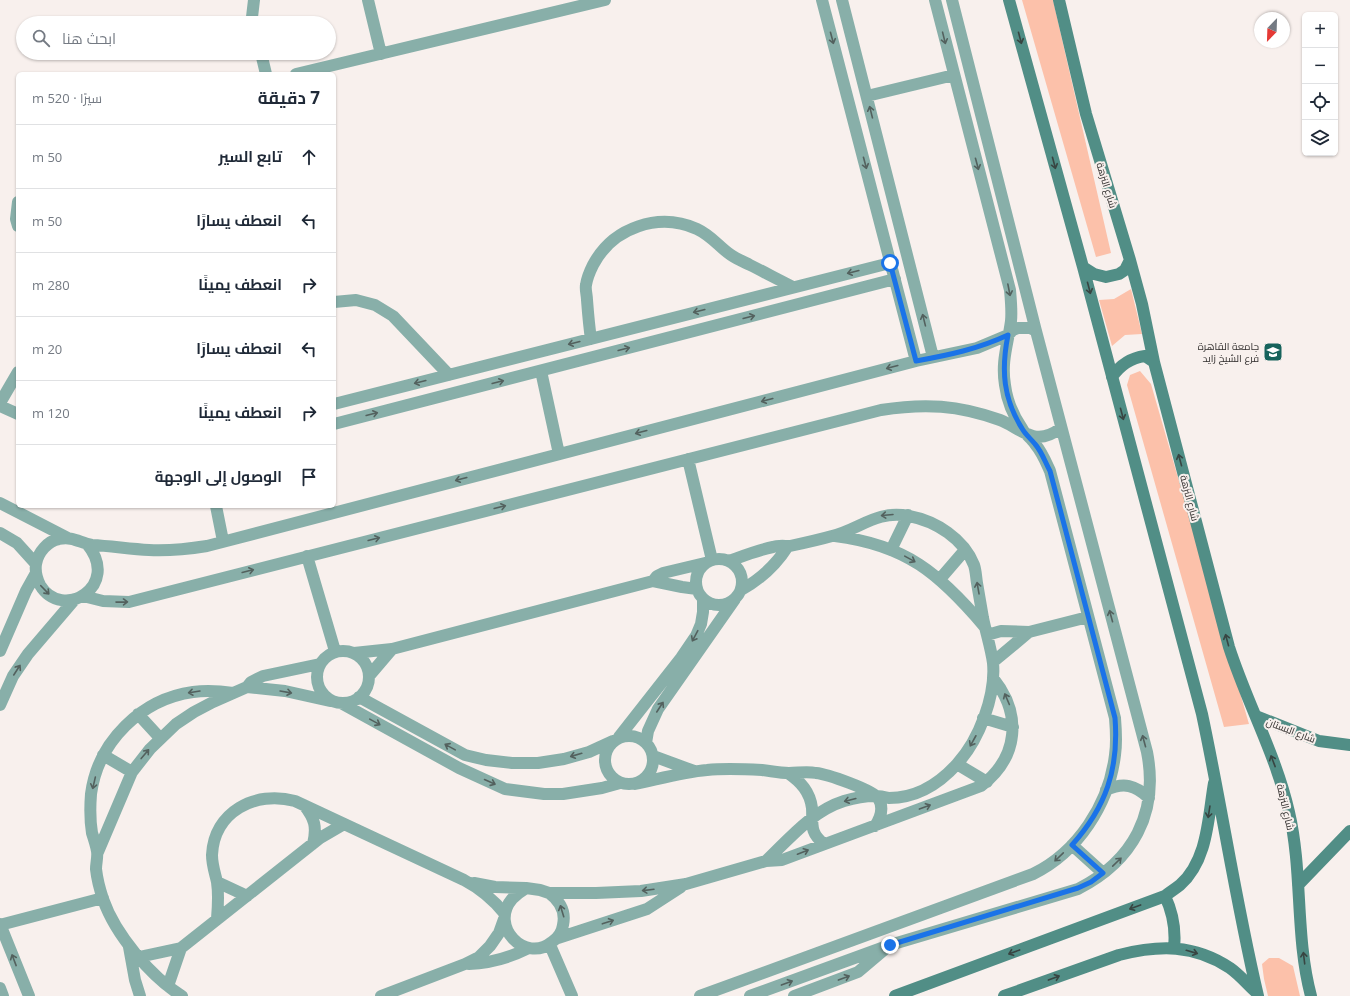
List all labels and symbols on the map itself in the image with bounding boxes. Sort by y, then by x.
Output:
north arrow [1254,12,1290,48]
one-way arrow [828,31,836,44]
one-way arrow [941,31,949,44]
one-way arrow [1016,31,1024,44]
one-way arrow [867,106,875,119]
one-way arrow [1051,156,1058,169]
one-way arrow [861,157,869,170]
one-way arrow [974,157,981,170]
street label: شارع النزهة [1093,160,1121,210]
route start [881,254,899,272]
one-way arrow [846,269,859,276]
one-way arrow [1085,281,1093,294]
one-way arrow [1006,283,1014,296]
one-way arrow [693,308,706,316]
one-way arrow [743,312,756,320]
one-way arrow [920,313,927,326]
place label: جامعة القاهرة فرع الشيخ زايد [1198,339,1259,365]
one-way arrow [567,340,580,348]
school or university icon: جامعة القاهرة فرع الشيخ زايد [1262,341,1284,363]
one-way arrow [617,345,630,352]
one-way arrow [886,364,899,371]
one-way arrow [491,377,504,385]
one-way arrow [414,379,427,387]
one-way arrow [760,396,773,404]
one-way arrow [1118,407,1126,420]
one-way arrow [365,410,378,417]
one-way arrow [635,429,648,437]
one-way arrow [1176,454,1183,467]
street label: شارع النزهة [1177,473,1203,523]
one-way arrow [455,476,468,484]
one-way arrow [493,503,506,511]
one-way arrow [881,512,894,519]
one-way arrow [367,535,380,543]
one-way arrow [904,556,916,564]
one-way arrow [241,567,254,575]
one-way arrow [974,582,982,595]
one-way arrow [40,585,50,595]
one-way arrow [115,598,128,606]
one-way arrow [1107,609,1114,622]
one-way arrow [691,630,699,642]
one-way arrow [1223,634,1230,647]
one-way arrow [13,665,21,676]
one-way arrow [188,688,201,696]
one-way arrow [279,688,292,696]
one-way arrow [1002,694,1010,706]
one-way arrow [656,702,664,713]
street label: شارع البستان [1264,714,1318,746]
one-way arrow [369,718,381,726]
one-way arrow [969,735,976,747]
one-way arrow [1140,735,1147,748]
one-way arrow [444,743,456,751]
one-way arrow [141,749,150,760]
one-way arrow [570,752,583,760]
one-way arrow [1269,756,1277,768]
one-way arrow [89,776,97,789]
one-way arrow [484,779,496,786]
street label: شارع النزهة [1274,782,1298,832]
one-way arrow [844,796,857,804]
one-way arrow [918,802,930,810]
one-way arrow [1205,805,1213,818]
one-way arrow [797,848,809,856]
one-way arrow [1054,852,1064,861]
one-way arrow [1112,857,1122,866]
one-way arrow [642,886,655,894]
one-way arrow [1130,903,1142,911]
one-way arrow [558,905,565,918]
one-way arrow [601,918,614,925]
route end [881,936,899,954]
one-way arrow [1007,949,1020,956]
one-way arrow [1186,949,1199,956]
one-way arrow [1300,952,1308,965]
one-way arrow [10,955,18,967]
one-way arrow [837,974,849,982]
one-way arrow [1047,974,1059,982]
one-way arrow [780,978,792,986]

